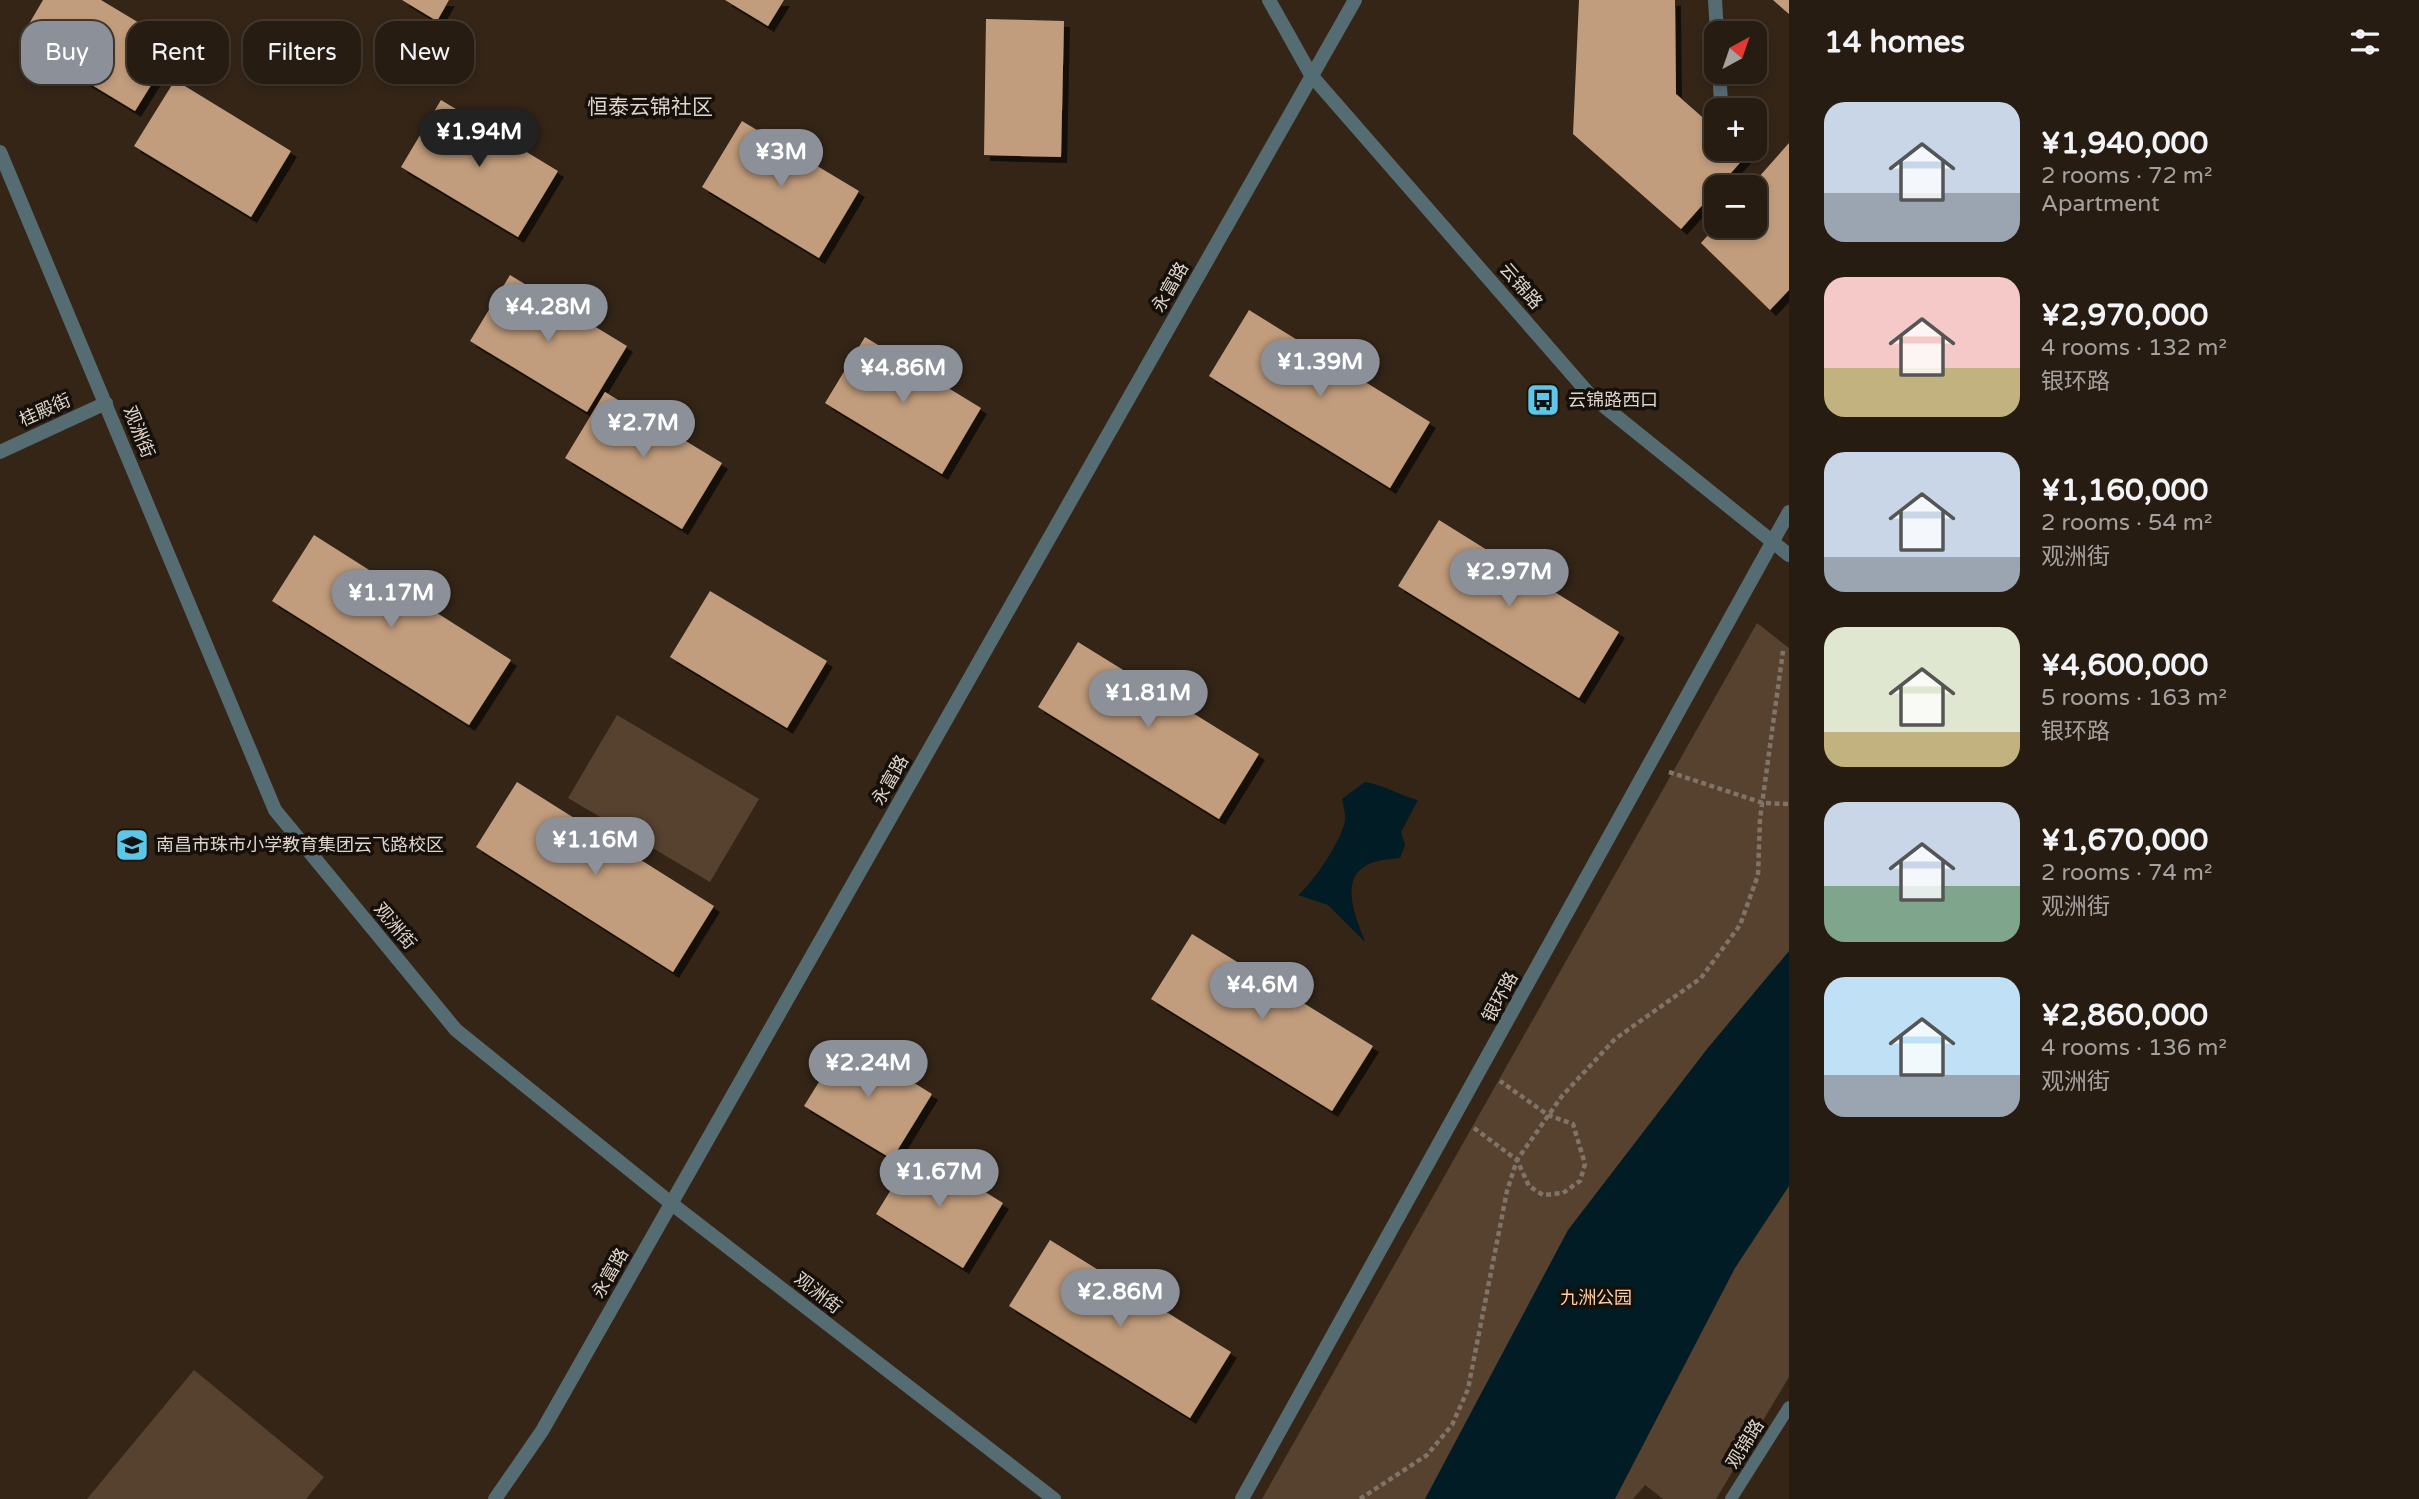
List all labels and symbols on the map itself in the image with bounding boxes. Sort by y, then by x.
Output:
north arrow [1704,21,1768,84]
district label: 恒泰云锦社区 [587,95,713,120]
pin: ¥1.94M [422,110,536,169]
pin: ¥3M [747,130,815,189]
street label: 永富路 [1147,258,1193,316]
street label: 云锦路 [1495,258,1547,314]
pin: ¥4.28M [491,284,605,344]
pin: ¥1.39M [1263,340,1377,399]
pin: ¥4.86M [846,346,960,405]
bus stop icon: 云锦路西口 [1524,381,1562,419]
street label: 桂殿街 [16,389,74,431]
place label: 云锦路西口 [1568,389,1658,411]
pin: ¥2.7M [594,400,692,460]
street label: 观洲街 [119,403,159,461]
pin: ¥2.97M [1452,550,1566,609]
pin: ¥1.17M [334,570,448,630]
pin: ¥1.81M [1091,670,1205,730]
street label: 永富路 [867,751,913,809]
pin: ¥1.16M [538,818,652,877]
school or university icon: 南昌市珠市小学教育集团云飞路校区 [113,826,151,864]
place label: 南昌市珠市小学教育集团云飞路校区 [156,834,444,856]
street label: 观洲街 [369,898,421,954]
pin: ¥4.6M [1213,962,1311,1022]
street label: 银环路 [1477,968,1523,1026]
pin: ¥2.24M [811,1040,925,1100]
pin: ¥1.67M [882,1150,996,1209]
street label: 永富路 [587,1244,633,1302]
street label: 观洲街 [790,1268,846,1318]
pin: ¥2.86M [1063,1270,1177,1329]
park label: 九洲公园 [1560,1287,1632,1309]
street label: 观锦路 [1721,1415,1769,1473]

